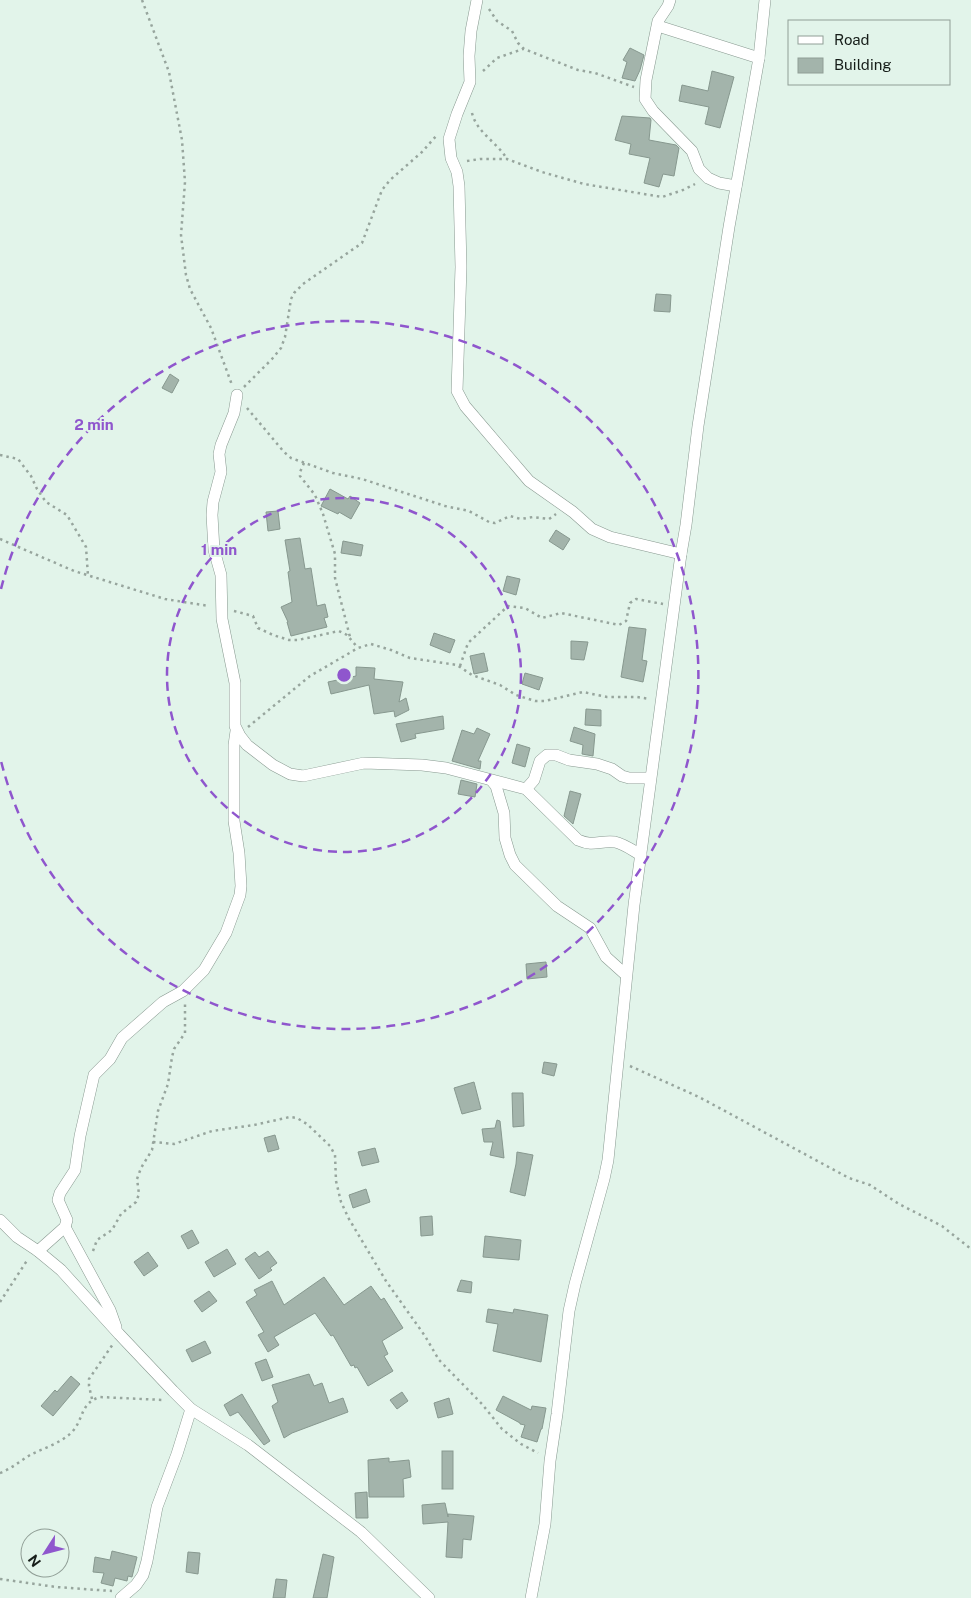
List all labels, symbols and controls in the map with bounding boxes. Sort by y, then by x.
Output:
legend [788,20,951,85]
text: Road [834,31,870,48]
text: Building [834,56,892,73]
text: 2 min [74,416,114,433]
text: 1 min [201,541,237,558]
centre of rings [335,666,353,684]
north arrow [20,1528,70,1578]
text: N [25,1552,44,1570]

